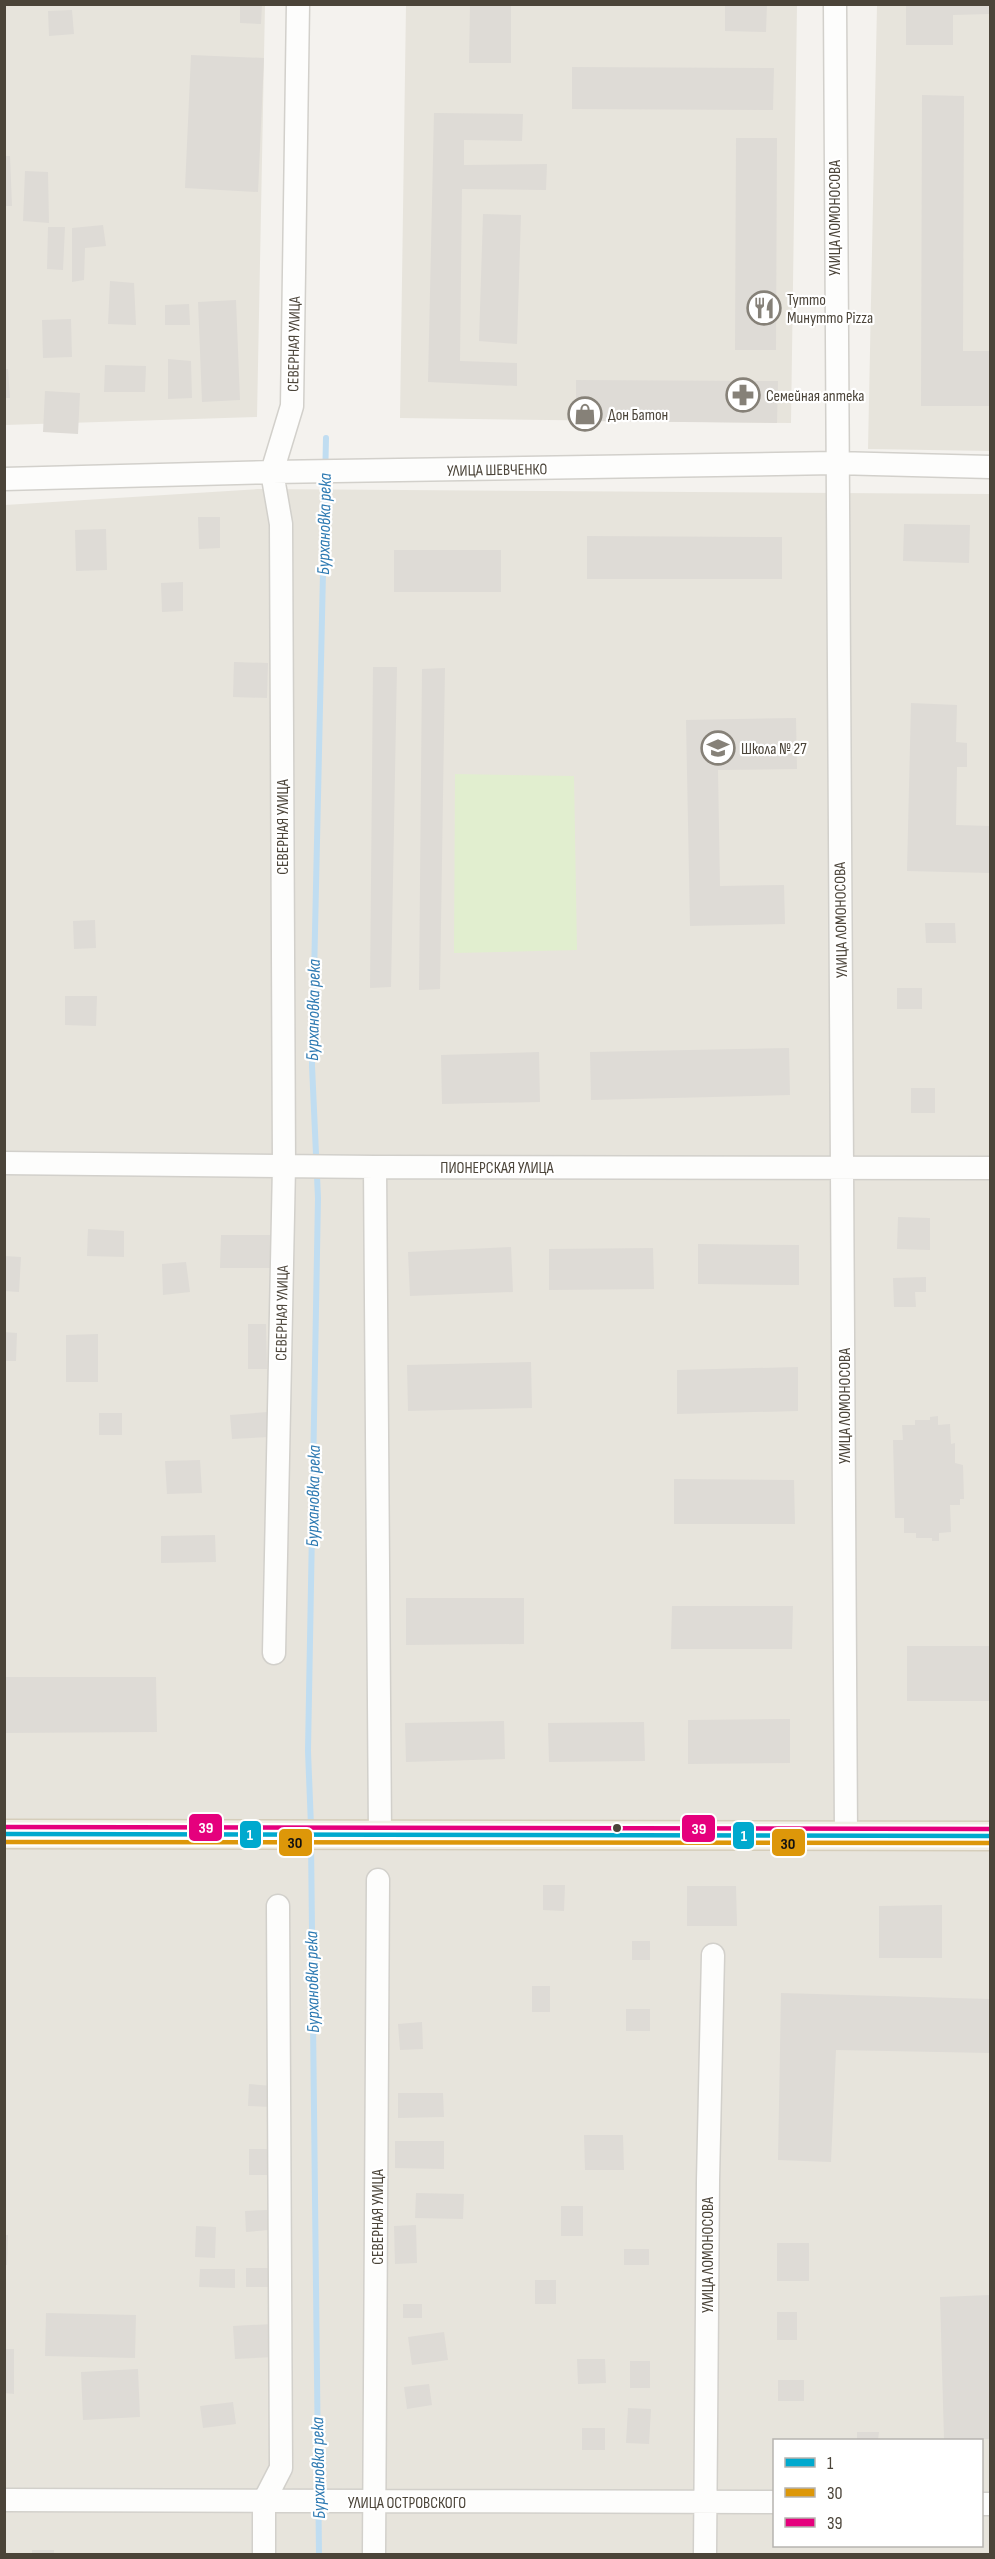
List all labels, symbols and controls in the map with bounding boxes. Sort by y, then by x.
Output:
street label: УЛИЦА ЛОМОНОСОВА [826,160,845,276]
restaurant icon: Тутто Минутто Pizza [746,290,782,326]
place label: Тутто Минутто Pizza [787,291,873,328]
street label: СЕВЕРНАЯ УЛИЦА [284,296,305,392]
pharmacy icon: Семейная аптека [725,377,761,413]
place label: Семейная аптека [766,387,864,406]
shop icon: Дон Батон [567,396,603,432]
place label: Дон Батон [608,406,668,425]
street label: УЛИЦА ШЕВЧЕНКО [447,460,548,481]
water label: Бурхановка река [313,472,336,575]
school or university icon: Школа № 27 [700,730,736,766]
place label: Школа № 27 [741,740,807,759]
street label: СЕВЕРНАЯ УЛИЦА [274,779,293,875]
street label: УЛИЦА ЛОМОНОСОВА [831,862,852,978]
water label: Бурхановка река [302,958,325,1061]
street label: ПИОНЕРСКАЯ УЛИЦА [440,1159,554,1178]
street label: СЕВЕРНАЯ УЛИЦА [272,1265,293,1361]
street label: УЛИЦА ЛОМОНОСОВА [836,1348,855,1464]
water label: Бурхановка река [302,1444,325,1547]
line badge: 39 [188,1813,223,1842]
line badge: 39 [681,1814,716,1843]
text: 39 [199,1819,213,1838]
line badge: 1 [239,1820,262,1849]
text: 39 [692,1820,706,1839]
line badge: 1 [732,1821,755,1850]
unlabelled marker [611,1822,623,1834]
text: 1 [247,1826,254,1845]
text: 1 [741,1827,748,1846]
line badge: 30 [278,1828,313,1857]
line badge: 30 [771,1828,806,1857]
text: 30 [288,1834,302,1853]
text: 30 [781,1835,795,1854]
water label: Бурхановка река [301,1930,324,2033]
street label: СЕВЕРНАЯ УЛИЦА [369,2169,388,2265]
street label: УЛИЦА ЛОМОНОСОВА [699,2197,718,2313]
water label: Бурхановка река [307,2416,330,2519]
legend [773,2439,983,2547]
text: 1 [827,2453,834,2474]
text: 30 [827,2483,843,2504]
street label: УЛИЦА ОСТРОВСКОГО [348,2494,466,2513]
text: 39 [827,2513,843,2534]

